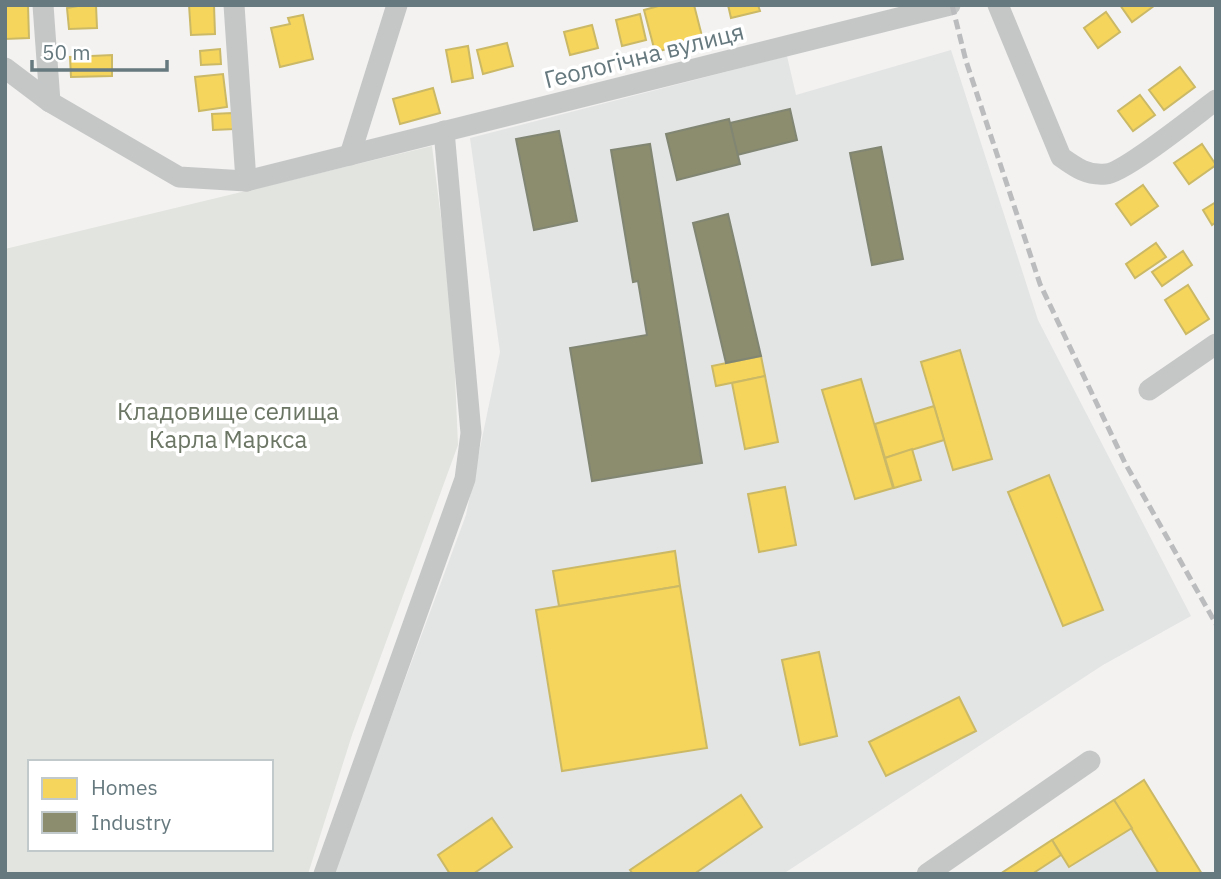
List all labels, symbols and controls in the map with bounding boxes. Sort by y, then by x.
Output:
street label: Геологічна вулиця [541,15,747,95]
scale bar [32,28,166,72]
text: 50 m [42,38,91,66]
park label: Кладовище селища Карла Маркса [117,395,339,455]
legend [28,760,273,851]
text: Homes [91,773,158,801]
text: Industry [91,808,172,836]

